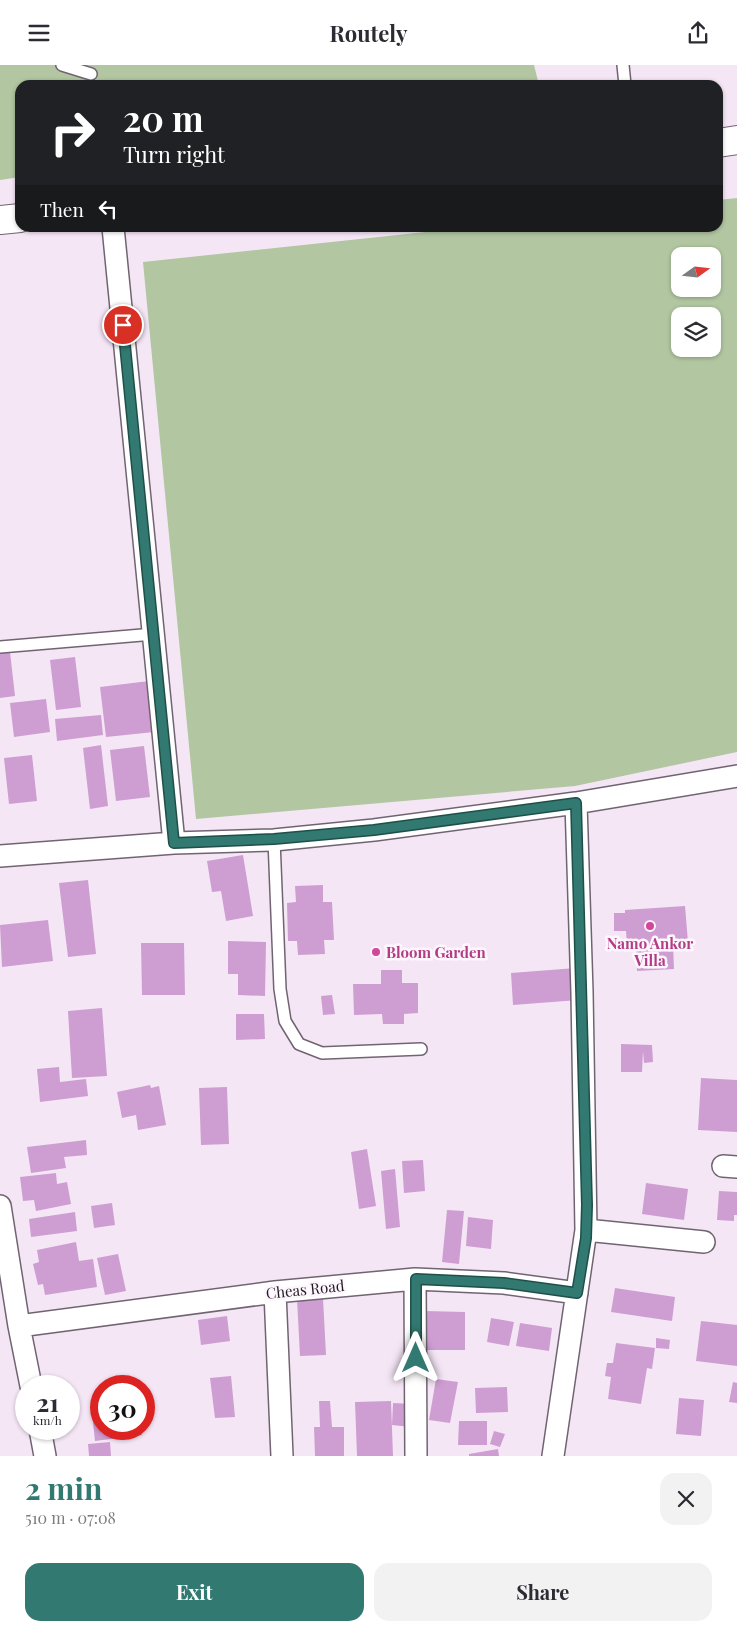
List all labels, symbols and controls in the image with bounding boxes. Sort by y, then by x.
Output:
text: Routely [330,18,408,48]
icon: menu [25,19,53,47]
icon: share [684,19,712,47]
text: 20 m [123,94,204,141]
icon: right [40,100,105,165]
text: Turn right [123,139,225,169]
icon: left [94,195,122,223]
text: Then [40,196,84,222]
north arrow [671,247,721,297]
map controls [671,247,721,357]
pin [102,304,144,346]
button: layers [671,307,721,357]
icon: arrive [109,311,137,339]
marker: Namo Ankor Villa [644,920,656,932]
place label: Namo Ankor Villa [607,933,693,970]
place label: Bloom Garden [386,942,487,962]
marker: Bloom Garden [370,946,382,958]
street label: Cheas Road [265,1275,345,1303]
position arrow [389,1331,441,1383]
speed limit sign: 30 [90,1375,155,1440]
text: 21 [36,1385,59,1418]
text: km/h [33,1412,62,1428]
text: 2 min [25,1468,102,1508]
button: close [660,1473,712,1525]
text: 510 m · 07:08 [25,1507,116,1528]
button: Exit [25,1563,364,1621]
button: Share [374,1563,712,1621]

